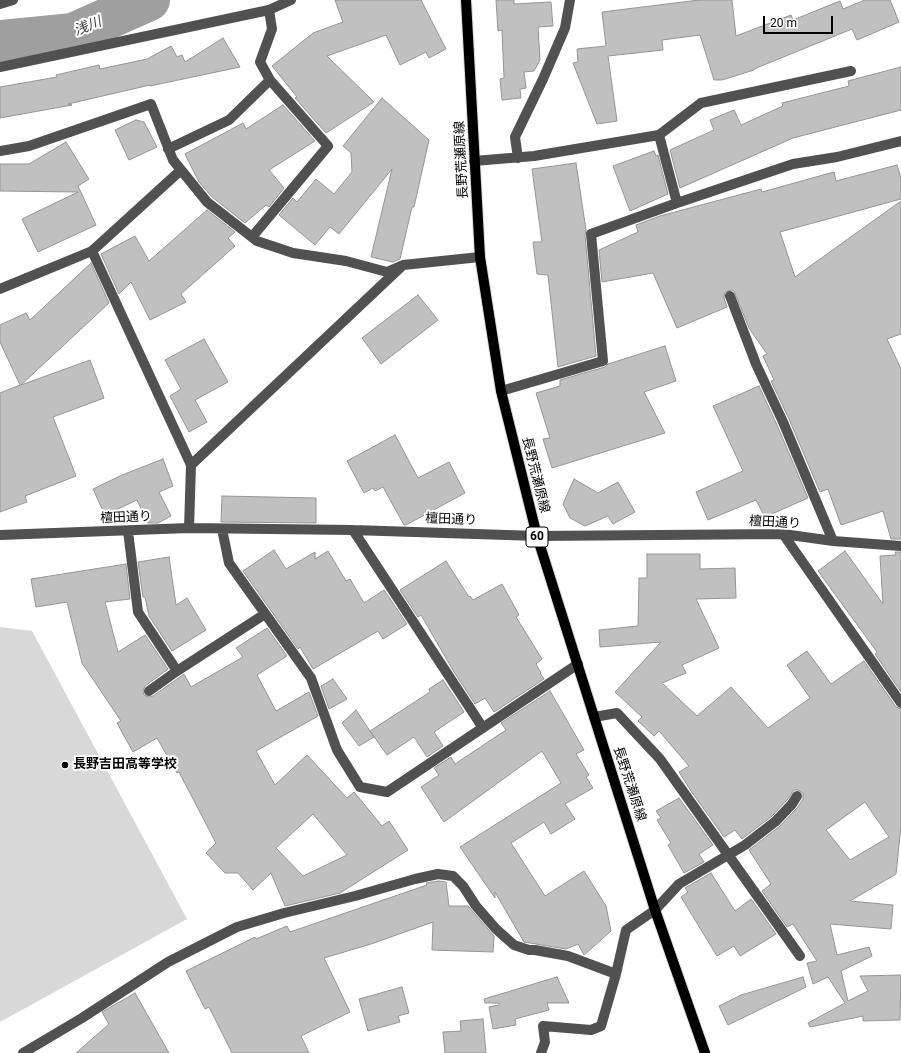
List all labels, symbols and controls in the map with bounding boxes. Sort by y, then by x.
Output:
scale bar [765,8,835,34]
water label: 浅川 [72,14,104,40]
text: 20 m [770,16,797,30]
street label: 長野荒瀬原線 [452,121,472,199]
street label: 長野荒瀬原線 [518,435,552,515]
street label: 檀田通り [100,509,152,527]
street label: 檀田通り [425,511,477,529]
street label: 檀田通り [749,514,801,532]
road number: 60 [526,527,548,547]
street label: 長野荒瀬原線 [610,744,648,824]
place label: 長野吉田高等学校 [73,757,177,773]
marker: 長野吉田高等学校 [60,760,70,770]

